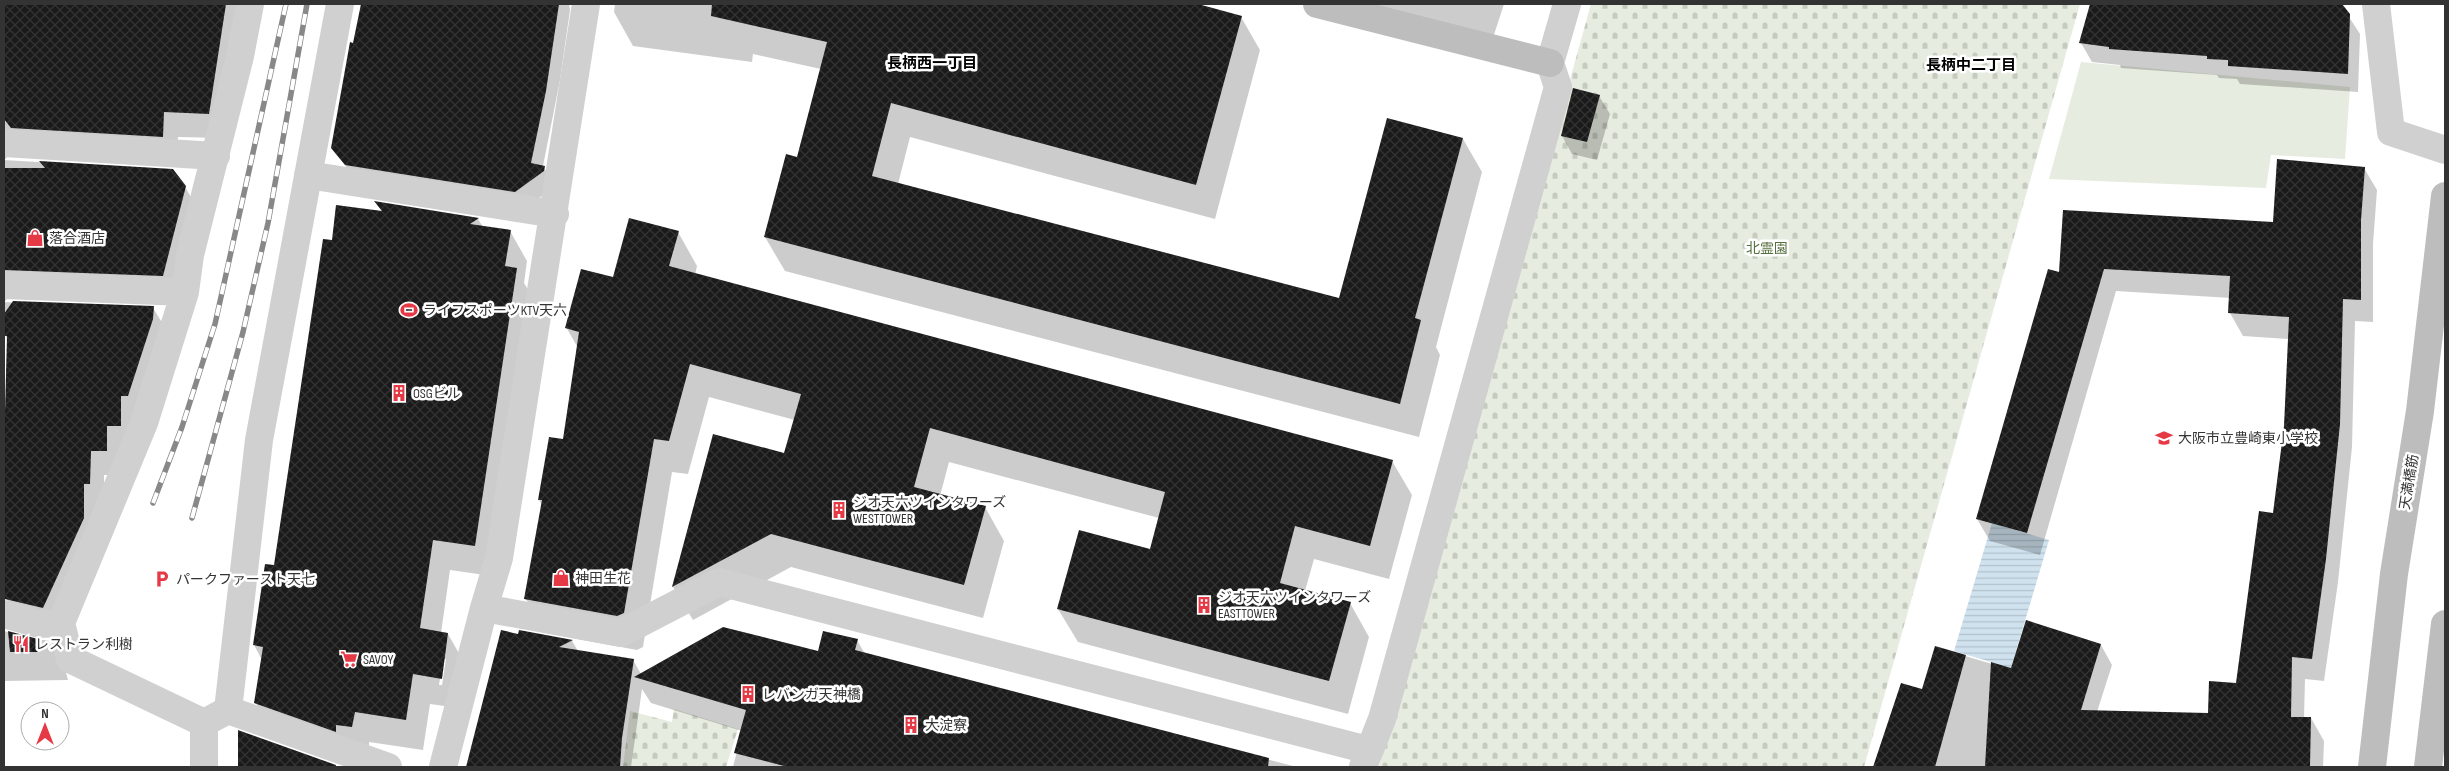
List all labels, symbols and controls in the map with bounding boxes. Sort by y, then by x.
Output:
district label: 長柄西一丁目 [887,54,977,73]
district label: 長柄中二丁目 [1926,56,2016,75]
shop icon: 落合酒店 [25,228,45,248]
place label: 落合酒店 [49,230,105,247]
park label: 北霊園 [1746,240,1788,257]
sports icon: ライフスポーツKTV天六 [399,300,419,320]
place label: ライフスポーツKTV天六 [423,302,567,319]
building icon: OSGビル [389,383,409,403]
place label: OSGビル [413,385,461,402]
school or university icon: 大阪市立豊崎東小学校 [2154,428,2174,448]
place label: 大阪市立豊崎東小学校 [2178,430,2318,447]
street label: 天満橋筋 [2396,453,2422,511]
place label: ジオ天六ツインタワーズ WESTTOWER [853,494,1006,527]
building icon: ジオ天六ツインタワーズ WESTTOWER [829,500,849,520]
shop icon: 神田生花 [551,568,571,588]
parking icon: パークファースト天七 [152,569,172,589]
place label: 神田生花 [575,570,631,587]
place label: パークファースト天七 [176,571,315,588]
place label: ジオ天六ツインタワーズ EASTTOWER [1218,589,1371,622]
building icon: ジオ天六ツインタワーズ EASTTOWER [1194,595,1214,615]
restaurant icon: レストラン利樹 [11,634,31,654]
place label: レストラン利樹 [35,636,133,653]
supermarket icon: SAVOY [339,649,359,669]
place label: SAVOY [363,651,393,668]
building icon: レバンガ天神橋 [738,684,758,704]
place label: レバンガ天神橋 [762,686,861,703]
north arrow [20,701,70,751]
text: N [41,705,49,722]
building icon: 大淀寮 [901,715,921,735]
place label: 大淀寮 [925,717,967,734]

